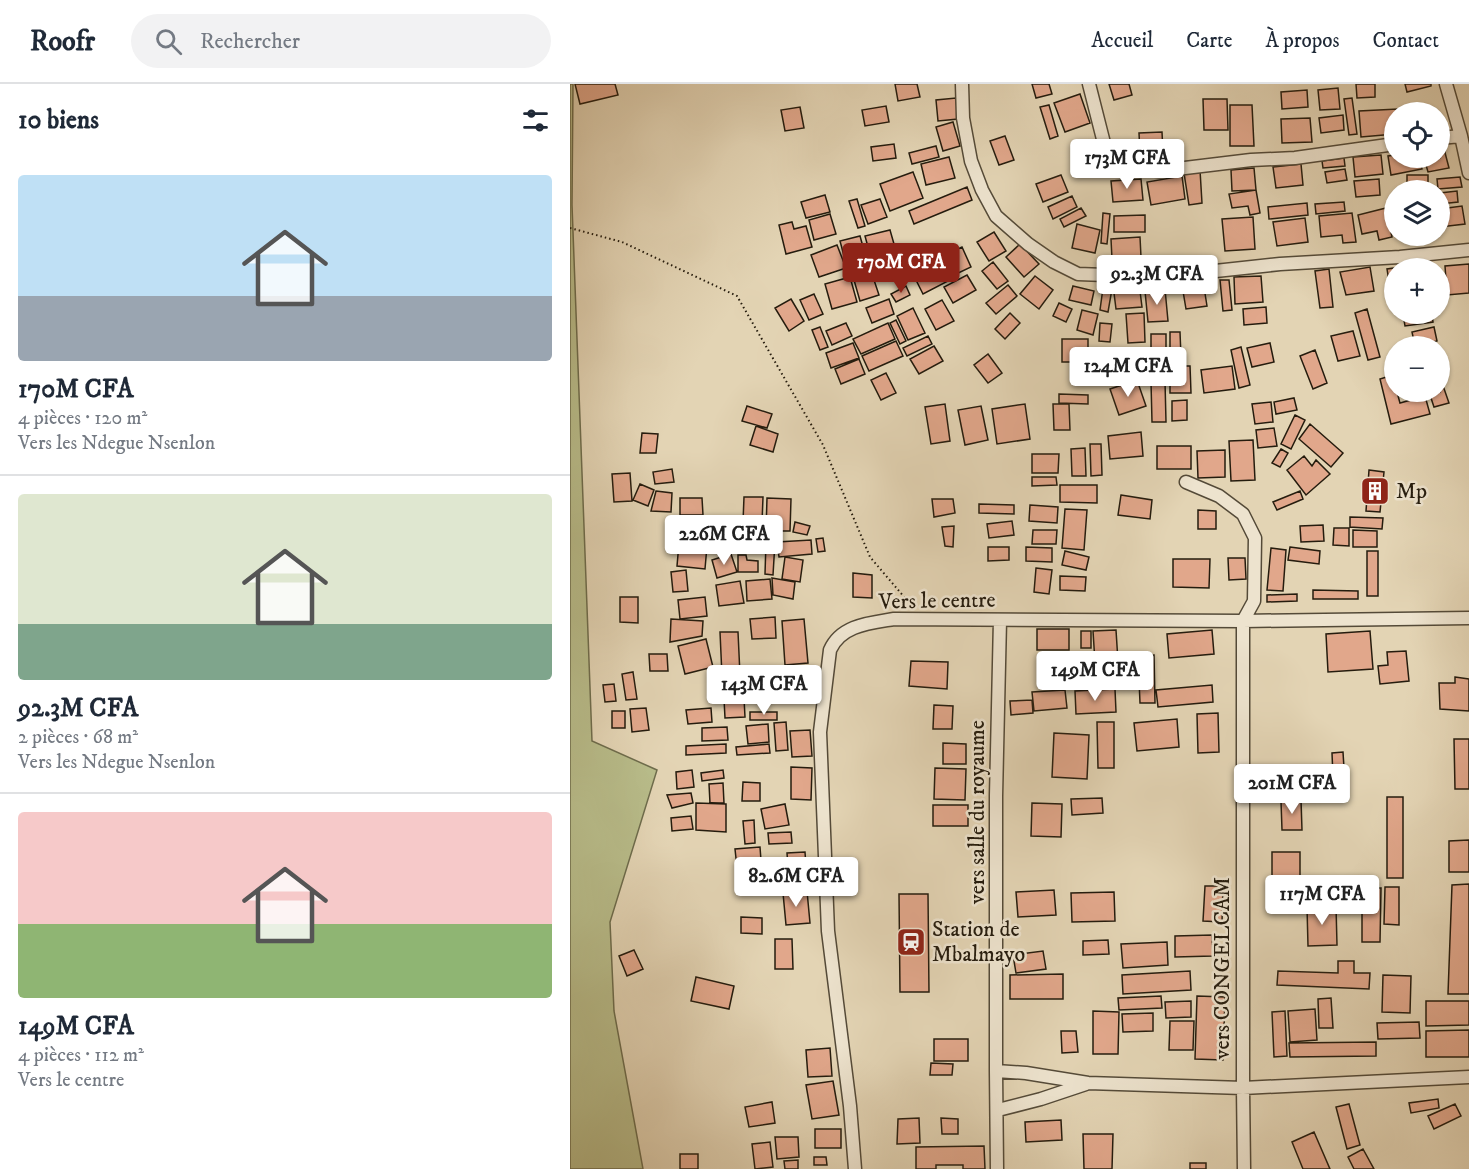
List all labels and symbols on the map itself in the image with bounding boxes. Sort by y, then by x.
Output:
pin: 173M CFA [1065,139,1189,190]
pin: 170M CFA [839,243,963,294]
pin: 92.3M CFA [1088,255,1226,306]
pin: 124M CFA [1066,347,1190,398]
building icon: Mp [1359,475,1391,507]
place label: Mp [1396,478,1427,505]
pin: 226M CFA [662,515,786,566]
street label: Vers le centre [877,586,996,616]
pin: 149M CFA [1033,651,1157,702]
pin: 143M CFA [702,665,826,716]
street label: vers salle du royaume [964,720,991,905]
pin: 201M CFA [1230,764,1354,815]
pin: 82.6M CFA [727,857,865,908]
pin: 117M CFA [1260,875,1384,926]
street label: vers CONGELCAM [1209,877,1236,1060]
place label: Station de Mbalmayo [932,916,1025,968]
station icon: Station de Mbalmayo [895,926,927,958]

